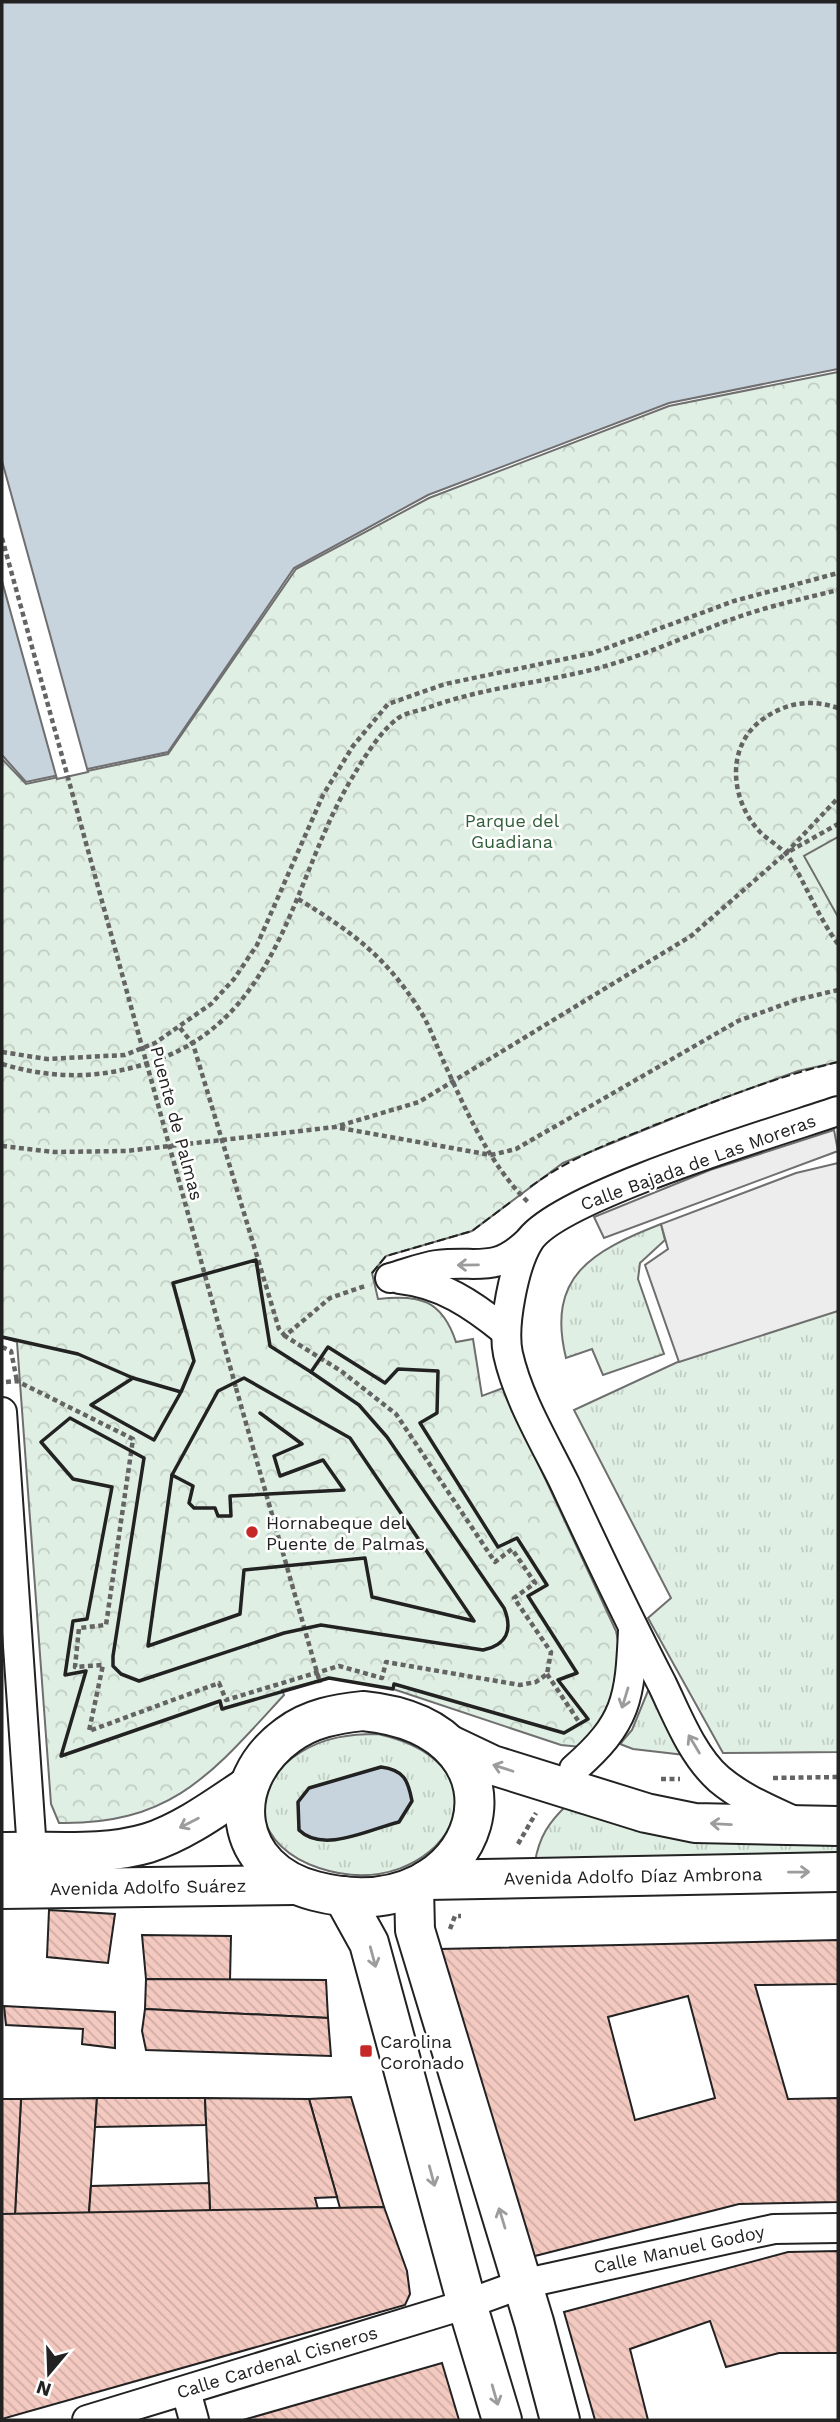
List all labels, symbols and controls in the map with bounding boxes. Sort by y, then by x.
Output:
park label: Parque del Guadiana [465,810,560,852]
street label: Puente de Palmas [146,1044,208,1202]
street label: Calle Bajada de Las Moreras [578,1110,818,1214]
one-way arrow [456,1258,479,1271]
place label: Hornabeque del Puente de Palmas [266,1512,425,1554]
marker: Hornabeque del Puente de Palmas [244,1524,260,1540]
one-way arrow [617,1686,630,1708]
one-way arrow [687,1735,701,1755]
one-way arrow [492,1761,514,1773]
one-way arrow [179,1816,200,1830]
one-way arrow [710,1818,733,1831]
street label: Avenida Adolfo Díaz Ambrona [503,1863,763,1889]
one-way arrow [788,1866,811,1879]
street label: Avenida Adolfo Suárez [50,1875,246,1899]
one-way arrow [367,1945,380,1968]
place label: Carolina Coronado [380,2031,464,2073]
marker: Carolina Coronado [358,2043,374,2059]
one-way arrow [426,2165,439,2187]
one-way arrow [495,2208,508,2230]
street label: Calle Manuel Godoy [592,2220,767,2277]
street label: Calle Cardenal Cisneros [174,2321,380,2403]
north arrow [14,2338,84,2408]
text: N [33,2375,54,2402]
one-way arrow [490,2384,503,2406]

